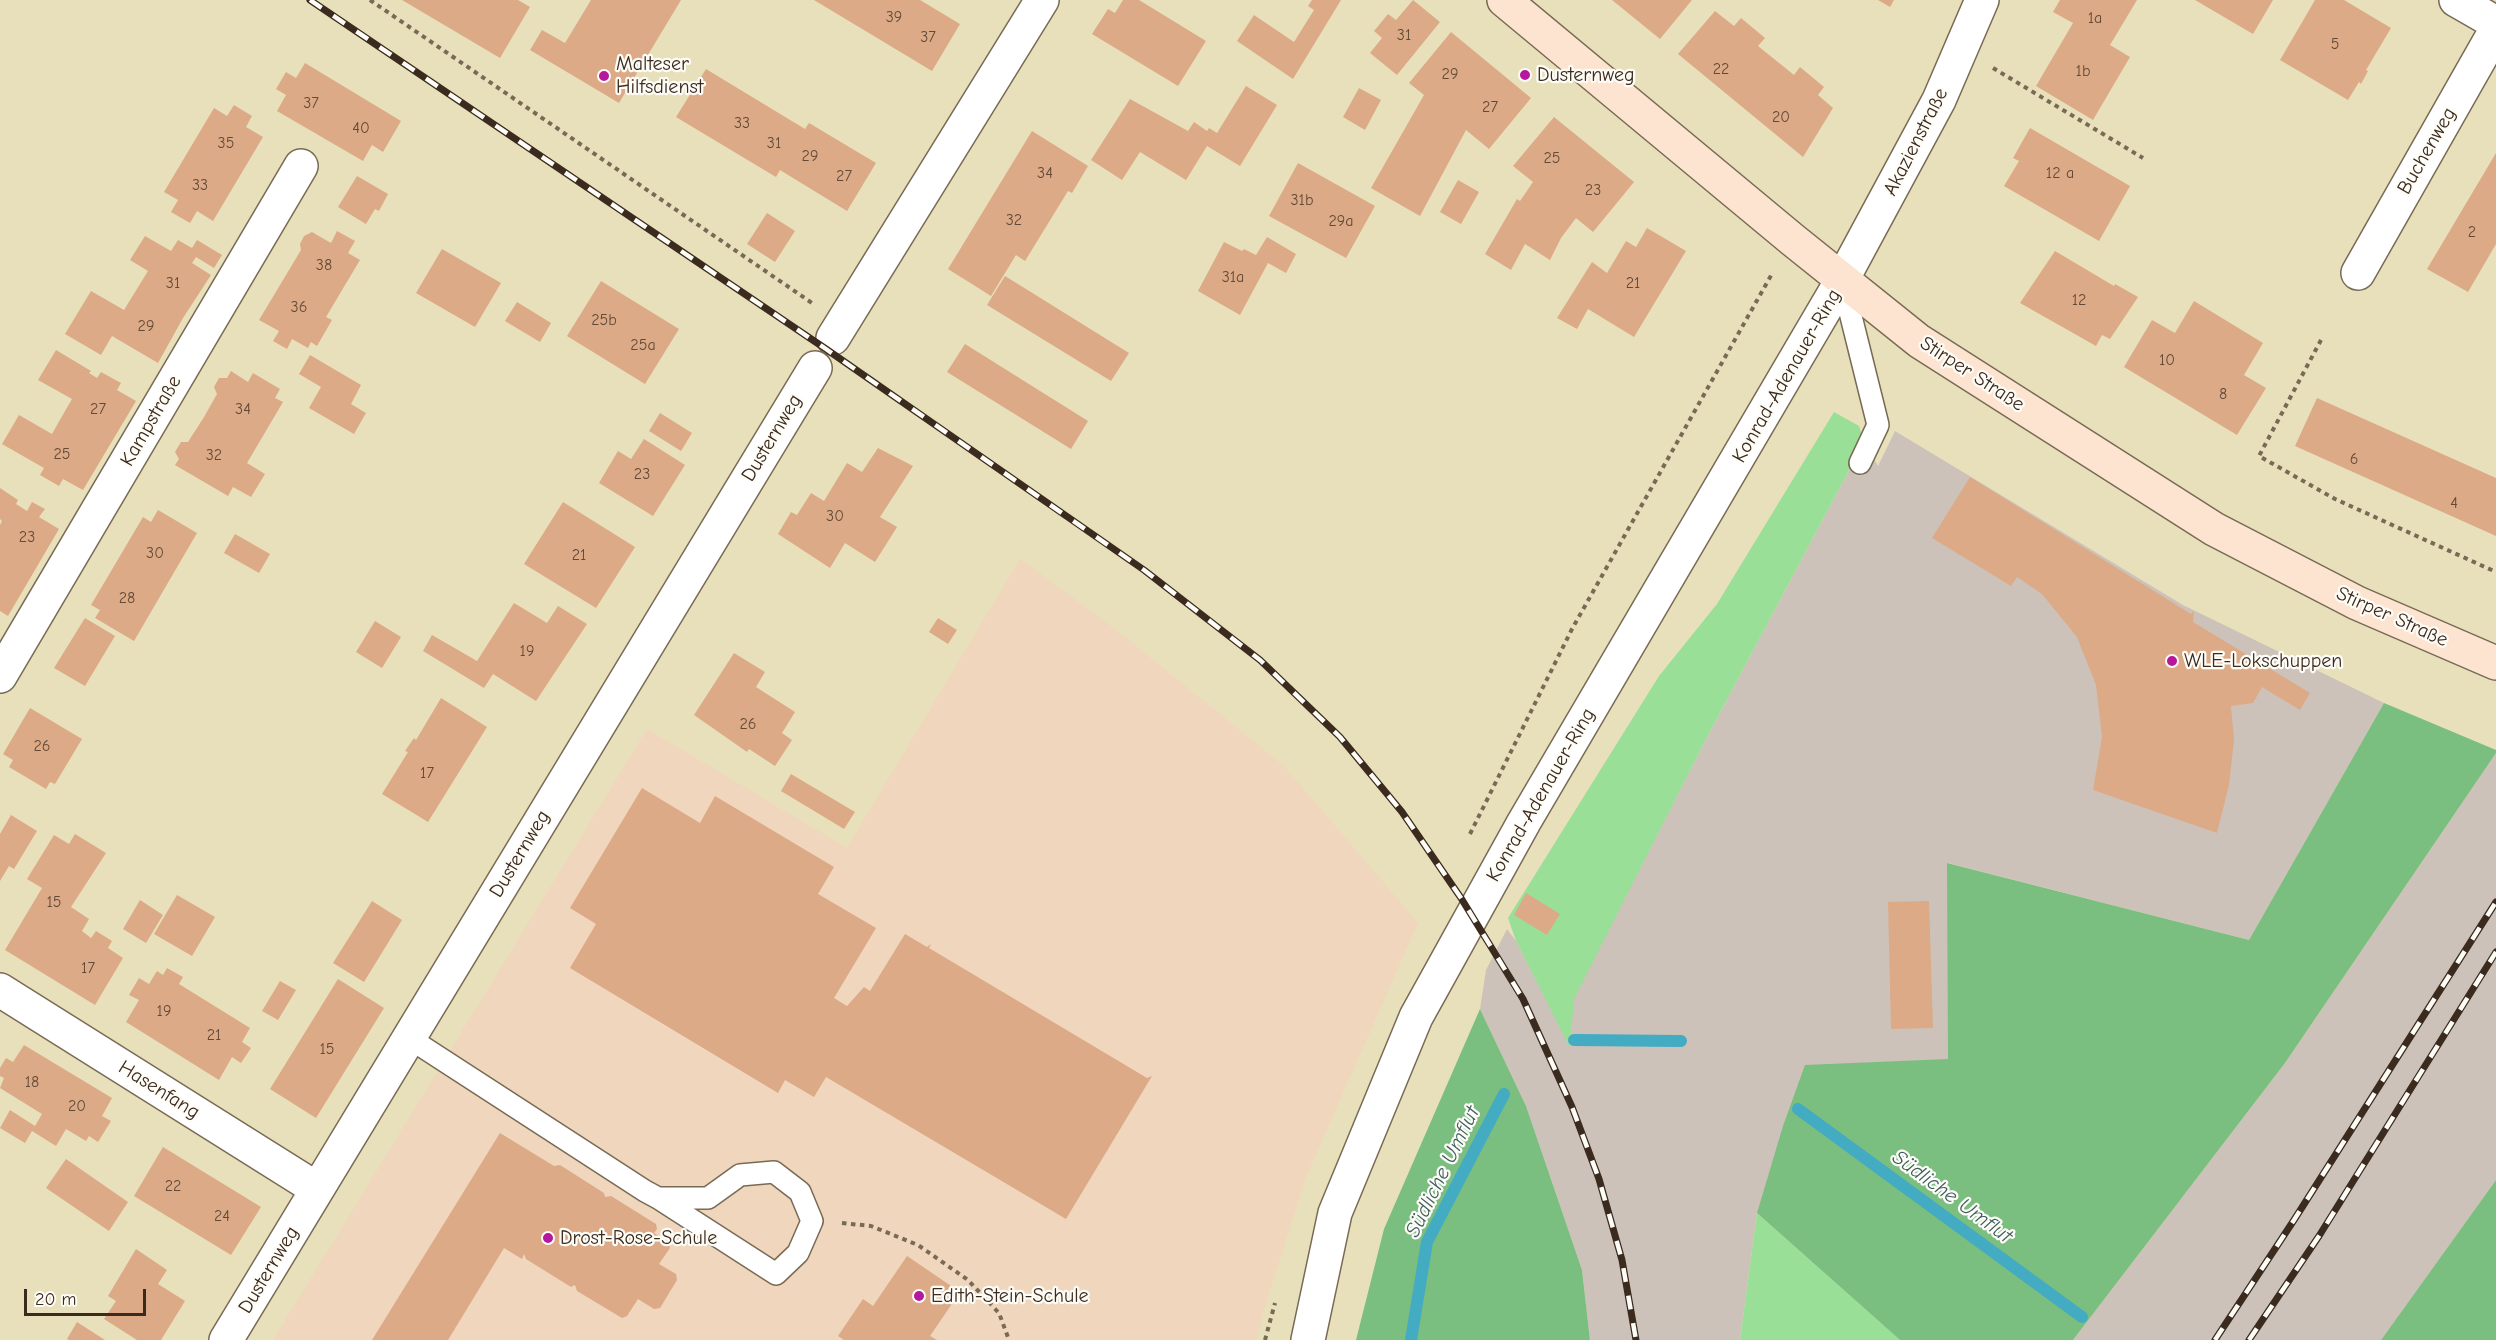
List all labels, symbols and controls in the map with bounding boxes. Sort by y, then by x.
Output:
house number: 39 [886,7,902,27]
house number: 1a [2088,8,2102,28]
house number: 31 [1397,25,1411,45]
house number: 37 [920,27,936,47]
house number: 5 [2331,34,2339,54]
place label: Malteser Hilfsdienst [616,52,703,99]
house number: 22 [1713,59,1729,79]
house number: 1b [2076,61,2090,81]
place label: Dusternweg [1537,63,1634,87]
house number: 29 [1442,64,1458,84]
marker: Dusternweg [1518,68,1532,82]
marker: Malteser Hilfsdienst [597,69,611,83]
street label: Akazienstraße [1879,84,1953,200]
house number: 37 [303,93,319,113]
house number: 27 [1482,97,1498,117]
street label: Buchenweg [2393,103,2461,199]
house number: 20 [1772,107,1790,127]
house number: 33 [734,113,750,133]
house number: 40 [352,118,370,138]
house number: 35 [218,133,234,153]
house number: 31 [767,133,781,153]
house number: 29 [802,146,818,166]
house number: 25 [1543,148,1561,168]
house number: 34 [1037,163,1053,183]
house number: 12 a [2046,163,2074,183]
house number: 27 [836,166,852,186]
house number: 33 [192,175,208,195]
house number: 23 [1585,180,1601,200]
house number: 31b [1291,190,1313,210]
house number: 32 [1006,210,1022,230]
house number: 29a [1328,211,1354,231]
house number: 2 [2468,222,2476,242]
house number: 38 [316,255,332,275]
house number: 31a [1222,267,1244,287]
house number: 31 [166,273,180,293]
house number: 21 [1626,273,1640,293]
street label: Konrad-Adenauer-Ring [1727,285,1847,467]
house number: 12 [2072,290,2086,310]
house number: 36 [291,297,307,317]
house number: 25b [591,310,617,330]
house number: 29 [138,316,154,336]
street label: Stirper Straße [1915,331,2029,417]
house number: 25a [630,335,656,355]
house number: 10 [2159,350,2175,370]
street label: Kampstraße [115,371,187,471]
house number: 8 [2219,384,2227,404]
street label: Dusternweg [737,390,807,486]
house number: 27 [90,399,106,419]
house number: 34 [235,399,251,419]
house number: 25 [53,444,71,464]
house number: 32 [206,445,222,465]
house number: 6 [2350,449,2358,469]
house number: 23 [634,464,650,484]
house number: 4 [2450,493,2458,513]
house number: 30 [826,506,844,526]
house number: 23 [19,527,35,547]
house number: 30 [146,543,164,563]
house number: 21 [572,545,586,565]
street label: Stirper Straße [2332,582,2452,652]
house number: 28 [119,588,135,608]
house number: 19 [520,641,534,661]
place label: WLE-Lokschuppen [2184,649,2342,673]
marker: WLE-Lokschuppen [2165,654,2179,668]
street label: Konrad-Adenauer-Ring [1481,704,1601,886]
house number: 26 [739,714,757,734]
house number: 26 [33,736,51,756]
house number: 17 [420,763,434,783]
street label: Dusternweg [485,806,555,902]
house number: 15 [46,892,62,912]
house number: 17 [81,958,95,978]
house number: 19 [157,1001,171,1021]
house number: 21 [207,1025,221,1045]
house number: 15 [319,1039,335,1059]
street label: Hasenfang [114,1056,204,1124]
house number: 18 [25,1072,39,1092]
house number: 20 [68,1096,86,1116]
water label: Südliche Umflut [1400,1102,1486,1242]
water label: Südliche Umflut [1887,1145,2017,1249]
house number: 22 [165,1176,181,1196]
house number: 24 [214,1206,230,1226]
street label: Dusternweg [234,1222,304,1318]
place label: Drost-Rose-Schule [560,1226,717,1250]
marker: Drost-Rose-Schule [541,1231,555,1245]
scale bar [27,1277,148,1315]
place label: Edith-Stein-Schule [931,1284,1089,1308]
text: 20 m [35,1289,76,1310]
marker: Edith-Stein-Schule [912,1289,926,1303]

